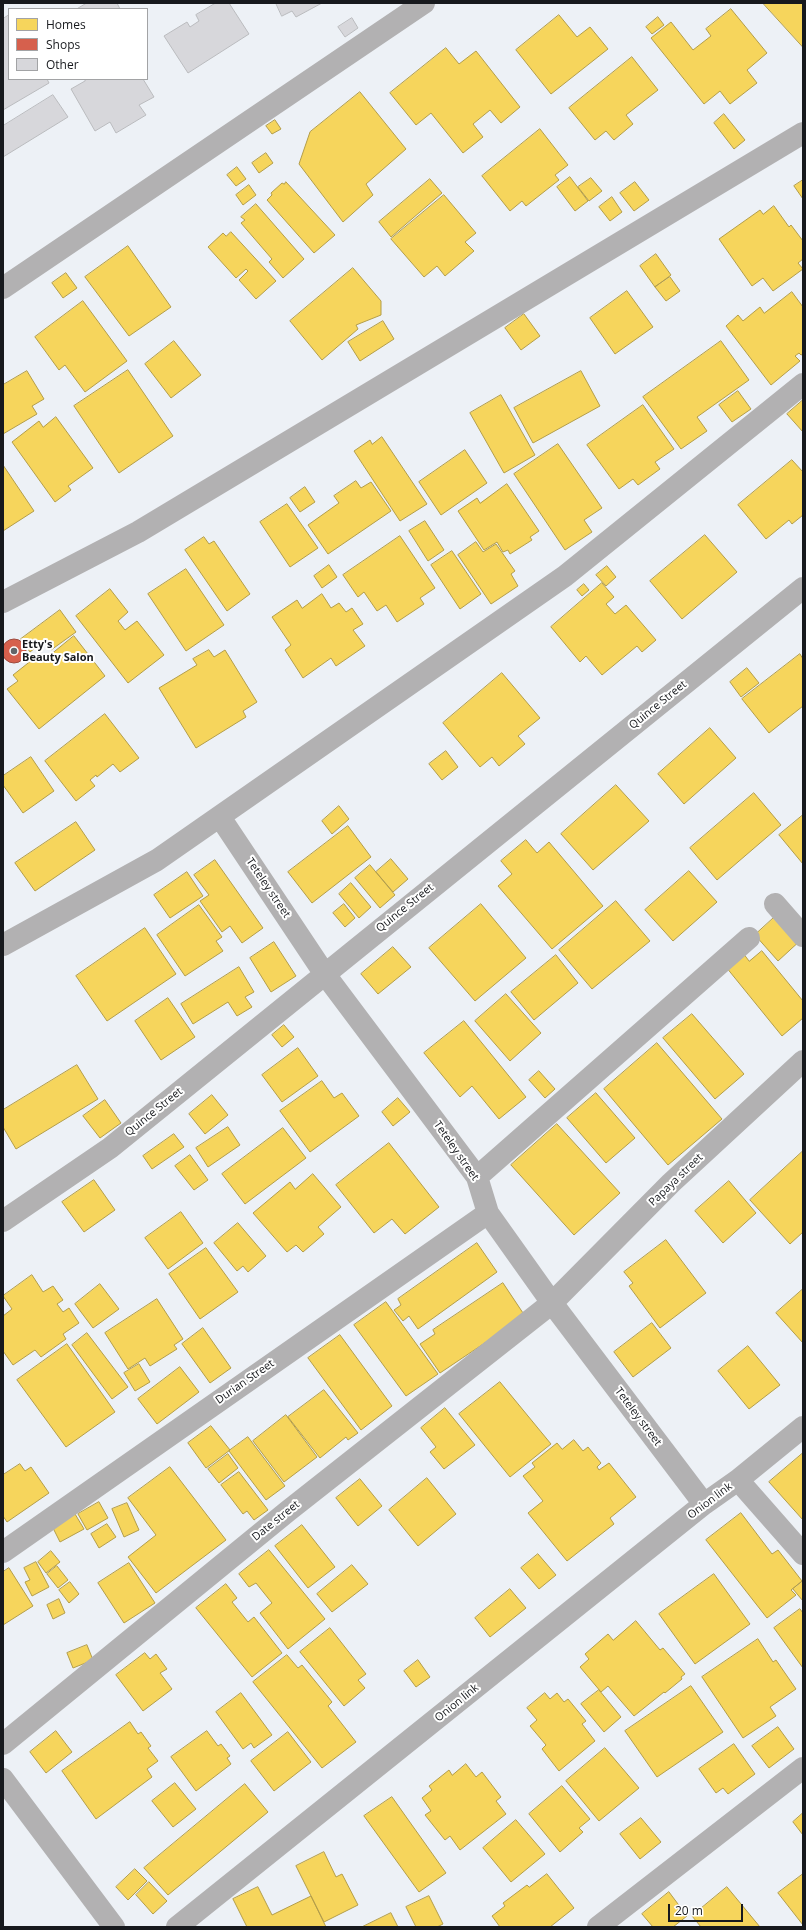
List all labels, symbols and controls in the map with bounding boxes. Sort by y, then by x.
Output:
legend [8,8,148,80]
text: Homes [46,16,86,33]
text: Shops [46,36,80,53]
text: Other [46,56,79,73]
place label: Etty's Beauty Salon [22,638,94,664]
marker: Etty's Beauty Salon [9,646,19,656]
street label: Quince Street [627,678,689,732]
street label: Teteley street [243,855,293,921]
street label: Quince Street [374,881,436,935]
street label: Quince Street [123,1085,185,1139]
street label: Teteley street [431,1119,481,1183]
street label: Papaya street [646,1151,706,1209]
street label: Durian Street [213,1357,277,1407]
street label: Teteley street [612,1385,664,1449]
street label: Onion link [685,1480,735,1522]
street label: Date street [250,1498,302,1544]
street label: Onion link [432,1681,482,1725]
scale bar [670,1896,745,1922]
text: 20 m [675,1902,703,1919]

